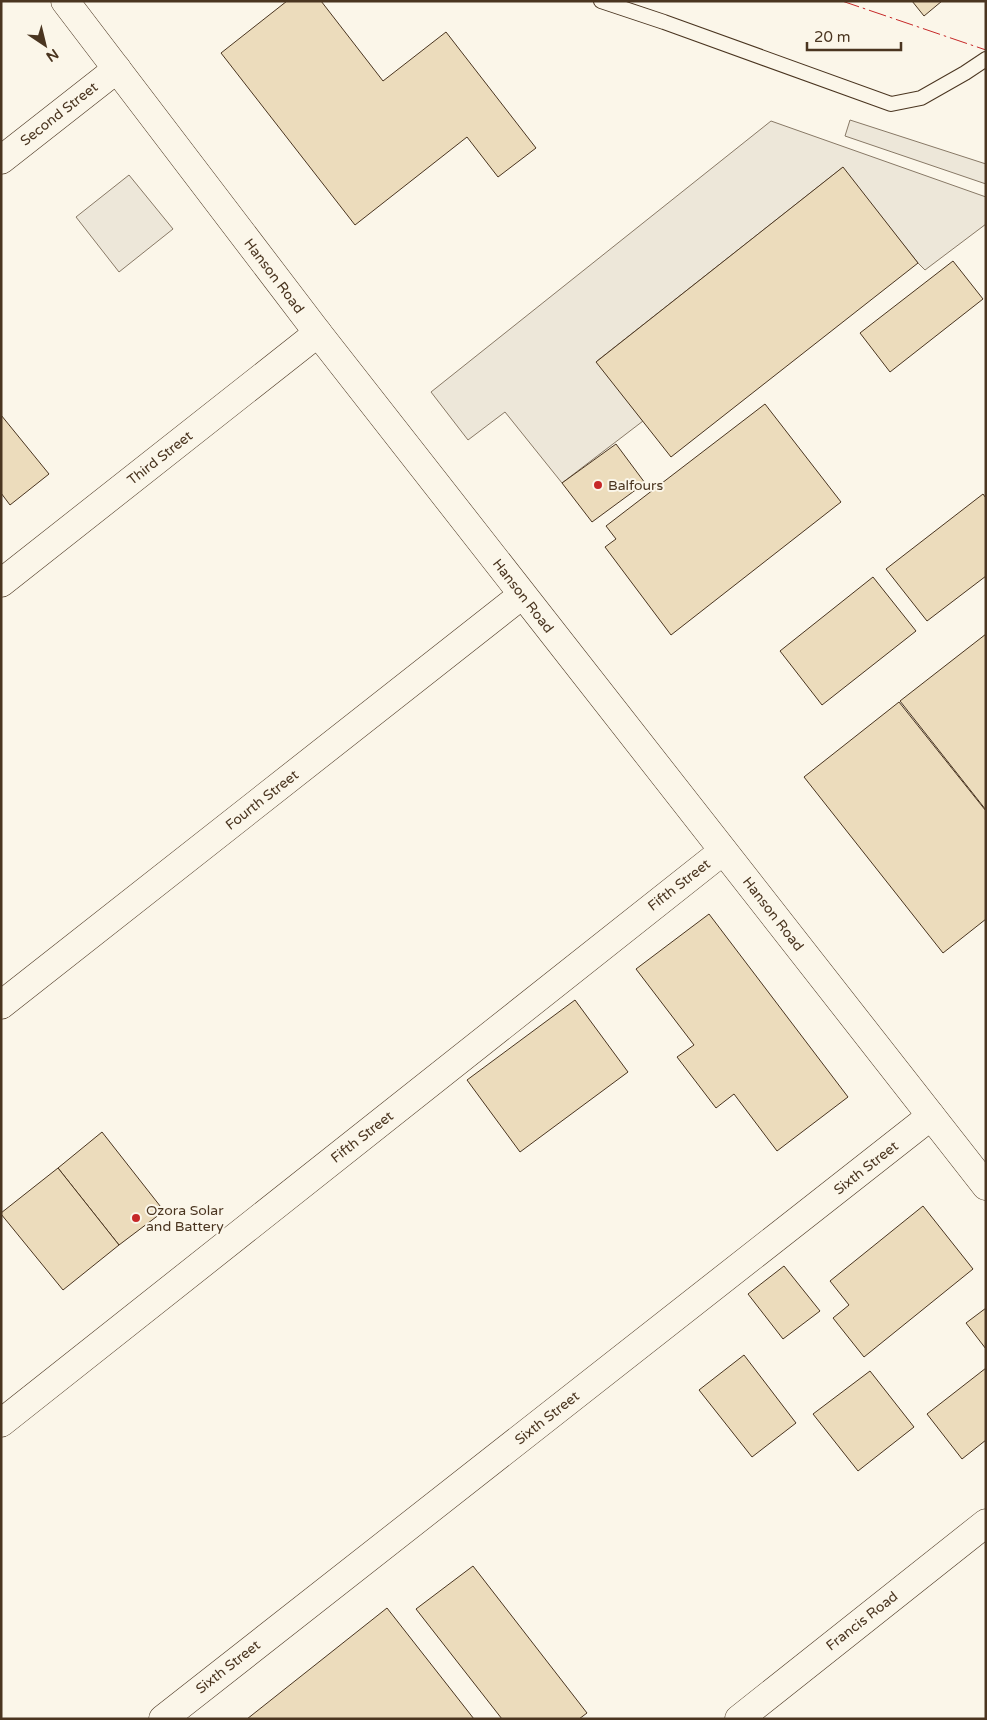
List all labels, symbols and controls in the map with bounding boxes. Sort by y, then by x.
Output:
north arrow [20,20,70,70]
scale bar [807,20,901,52]
text: 20 m [814,28,851,46]
text: N [43,45,62,65]
street label: Second Street [17,78,102,149]
street label: Hanson Road [240,235,308,317]
street label: Third Street [124,427,197,489]
place label: Balfours [608,477,663,494]
marker: Balfours [592,479,604,491]
street label: Hanson Road [489,555,557,637]
street label: Fourth Street [222,766,302,834]
street label: Fifth Street [644,855,714,915]
street label: Hanson Road [739,873,807,955]
street label: Fifth Street [327,1107,397,1167]
street label: Sixth Street [830,1137,902,1198]
place label: Ozora Solar and Battery [146,1202,224,1235]
marker: Ozora Solar and Battery [130,1212,142,1224]
street label: Sixth Street [511,1387,583,1448]
street label: Francis Road [823,1588,901,1654]
street label: Sixth Street [192,1636,264,1697]

